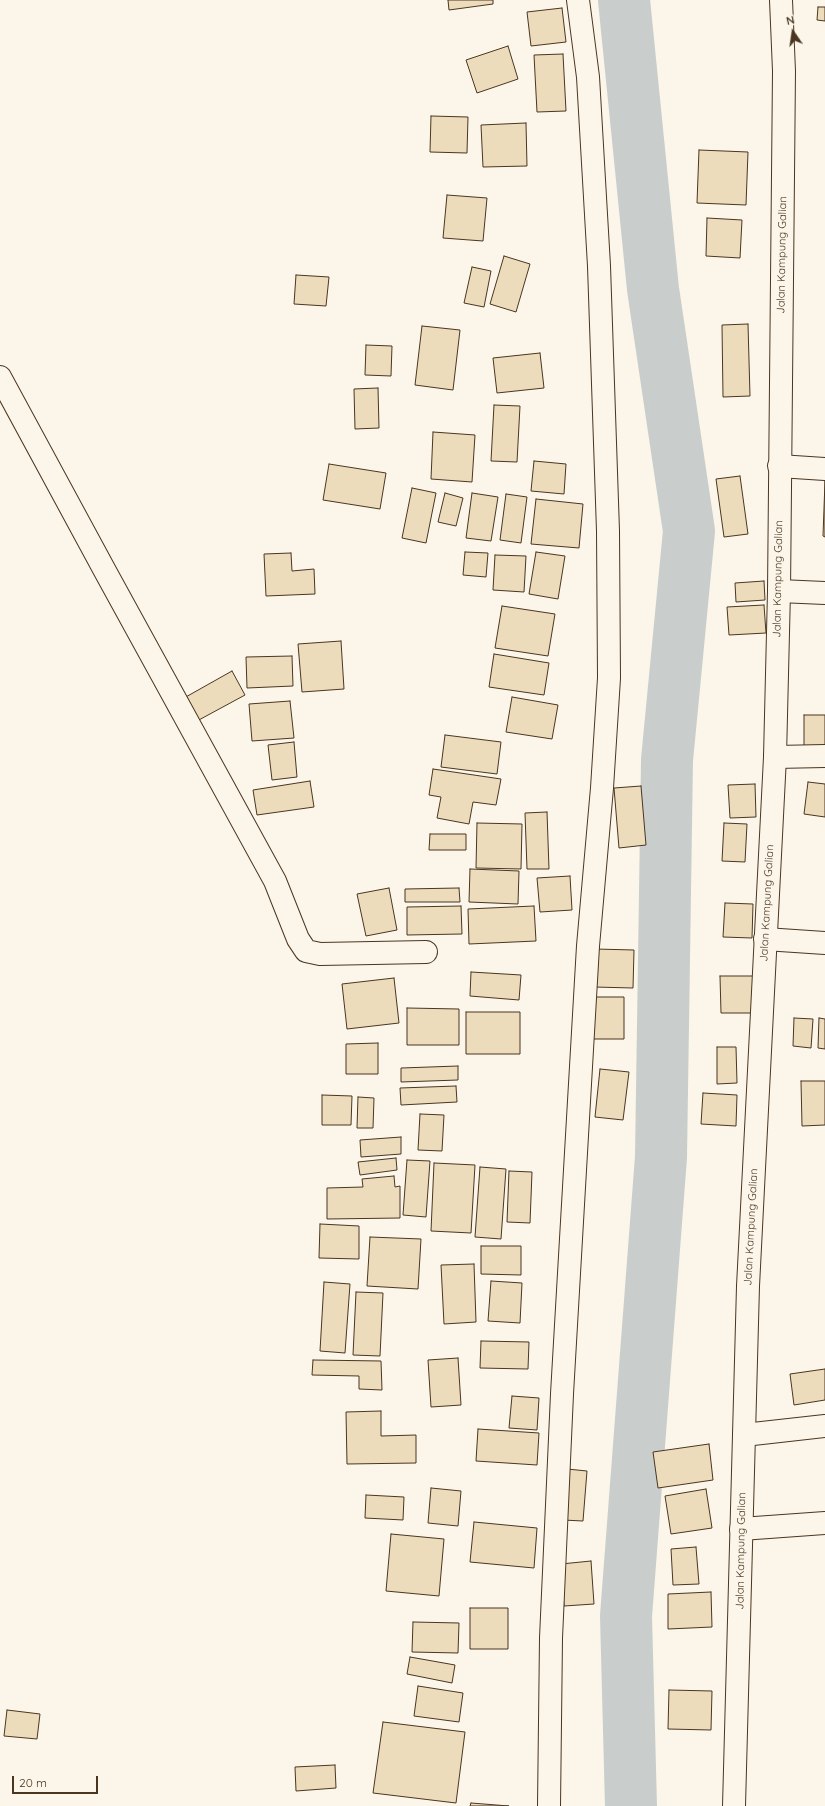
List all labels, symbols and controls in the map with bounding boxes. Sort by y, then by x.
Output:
north arrow [773,12,813,52]
text: N [785,13,796,28]
street label: Jalan Kampung Galian [774,196,790,314]
street label: Jalan Kampung Galian [770,520,786,638]
street label: Jalan Kampung Galian [757,844,777,962]
street label: Jalan Kampung Galian [741,1168,761,1286]
street label: Jalan Kampung Galian [733,1492,749,1610]
scale bar [14,1768,100,1794]
text: 20 m [19,1775,47,1790]

